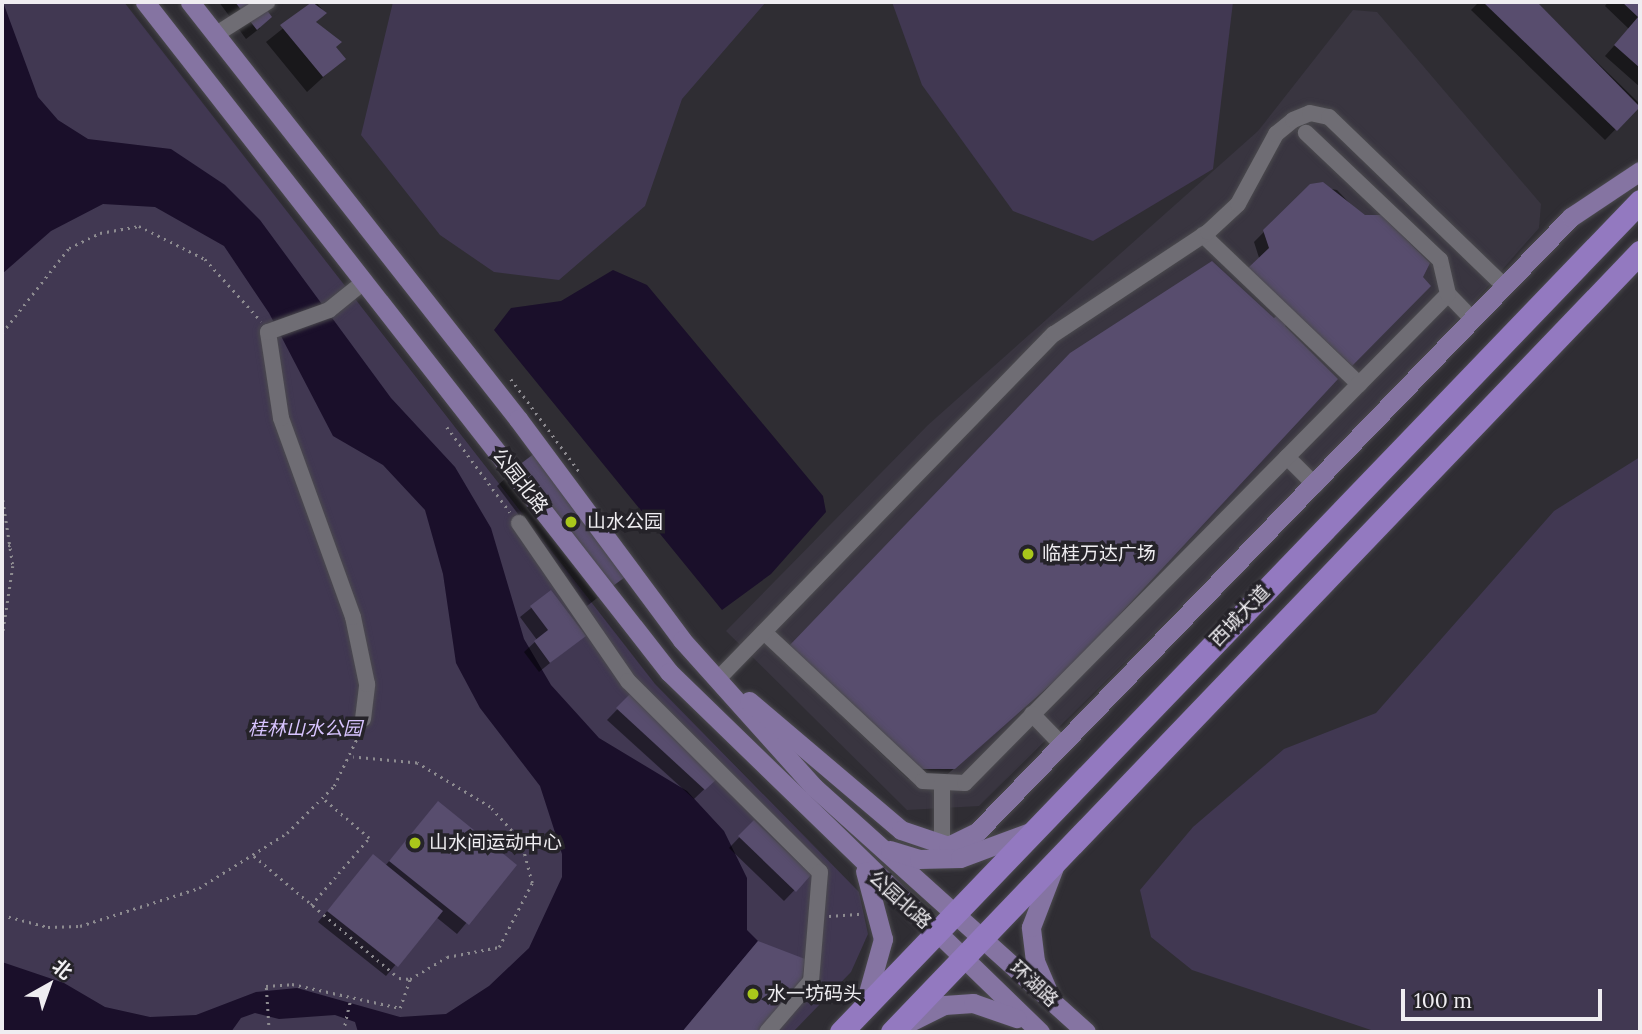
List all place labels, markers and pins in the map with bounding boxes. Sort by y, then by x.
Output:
place label: 山水公园 [587,511,663,533]
marker: 山水公园 [561,512,581,532]
place label: 临桂万达广场 [1042,543,1156,565]
marker: 临桂万达广场 [1020,546,1036,562]
place label: 山水间运动中心 [429,832,562,854]
marker: 山水间运动中心 [407,835,423,851]
place label: 水一坊码头 [767,983,862,1005]
marker: 水一坊码头 [745,986,761,1002]

